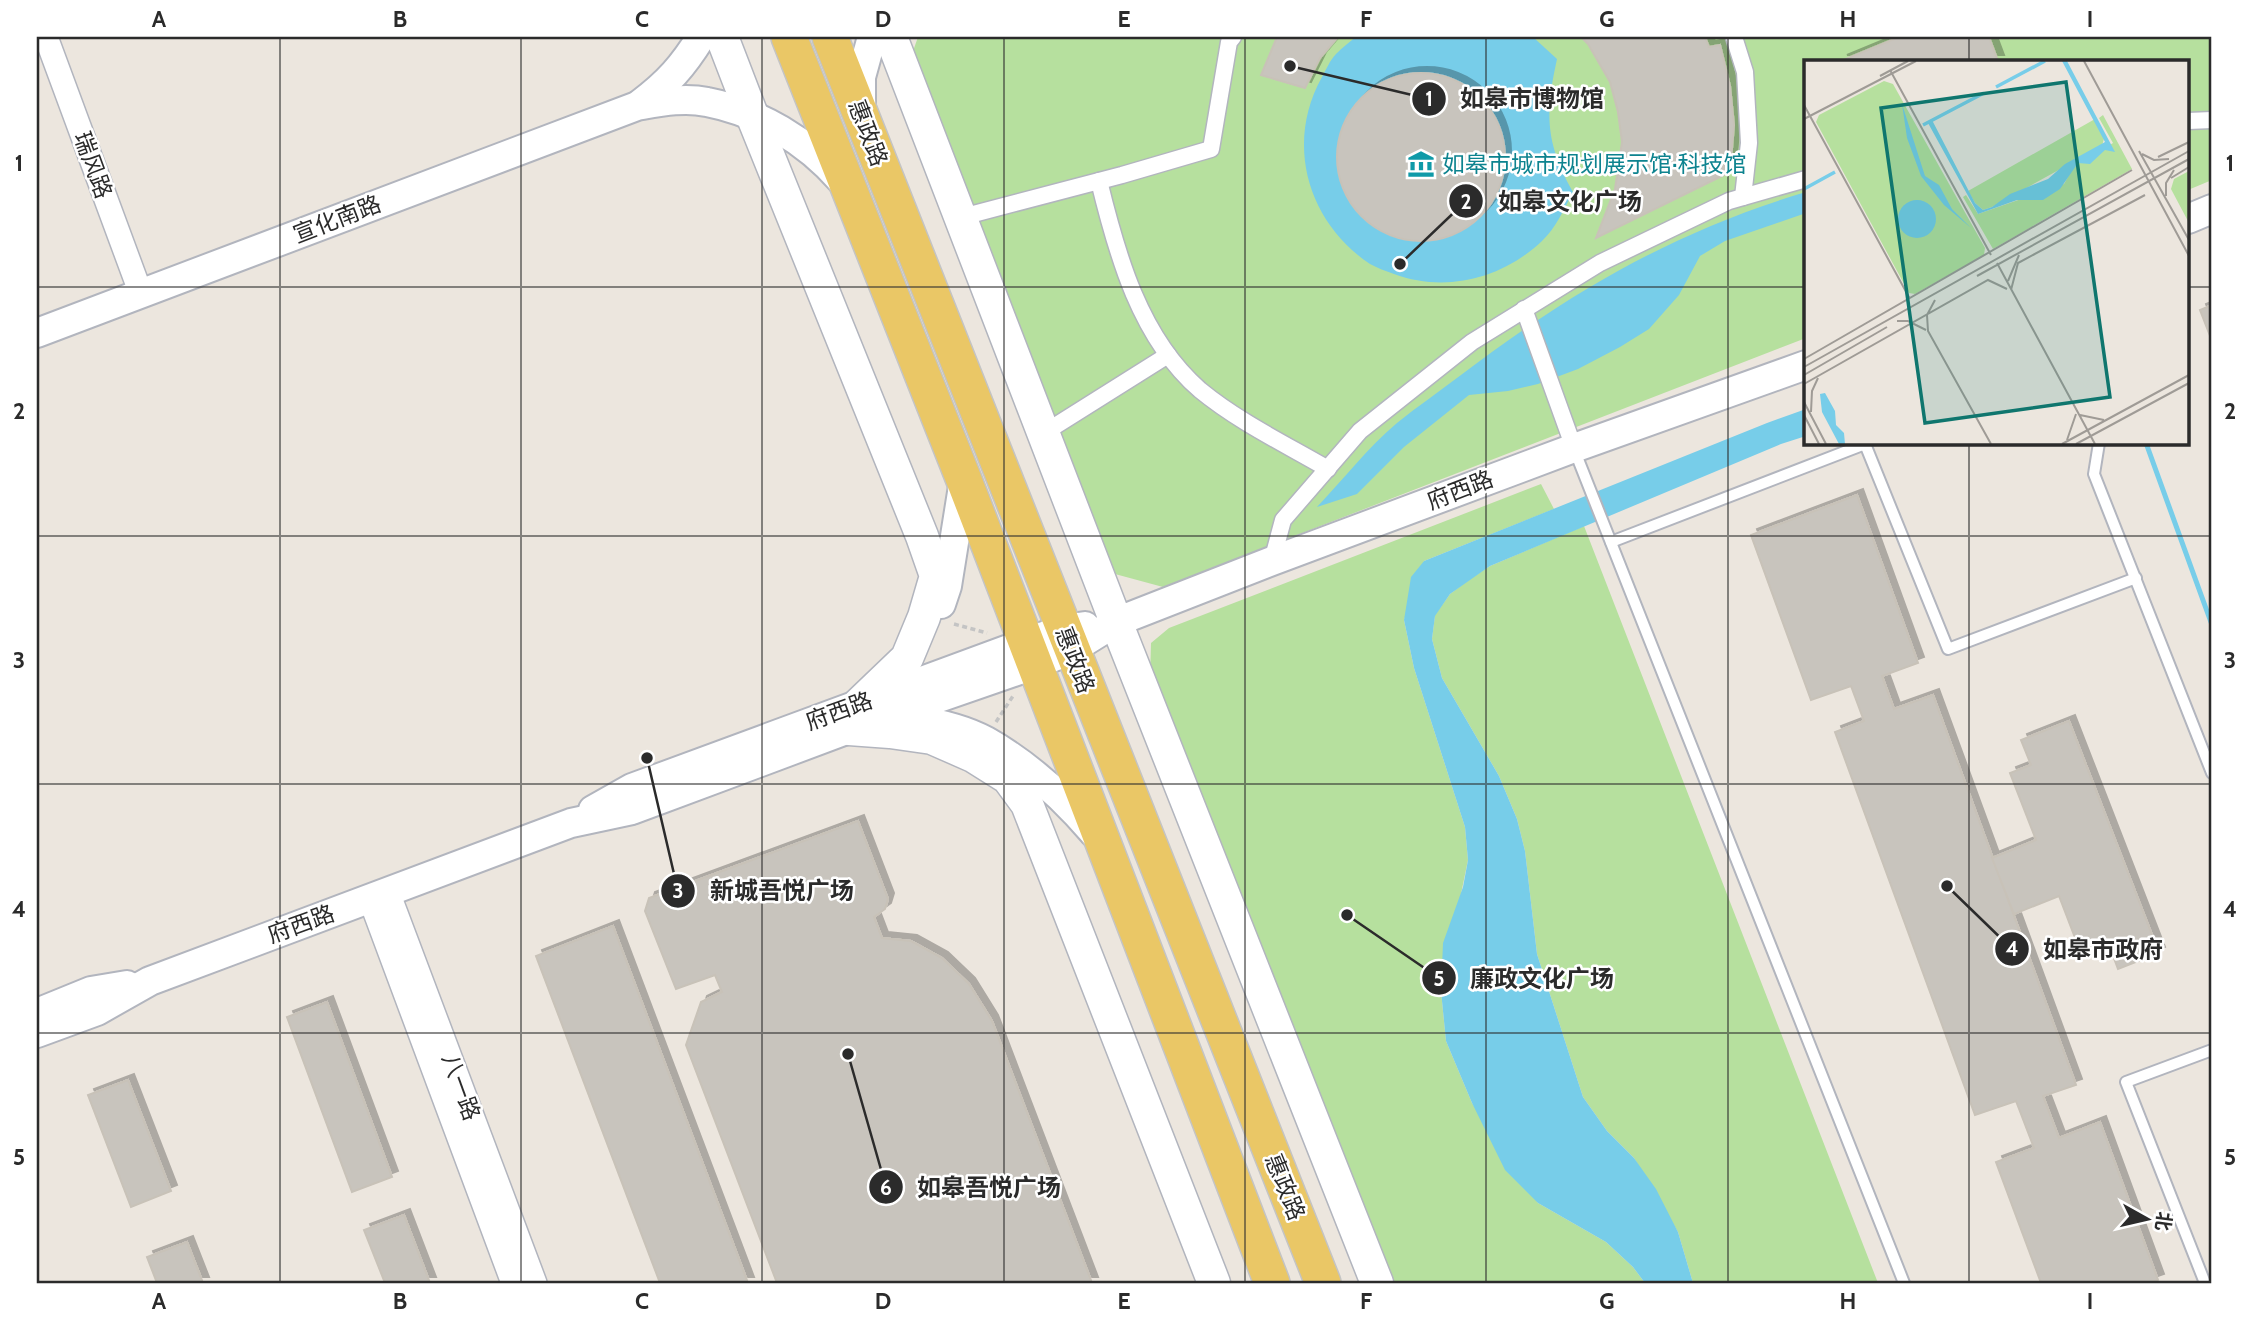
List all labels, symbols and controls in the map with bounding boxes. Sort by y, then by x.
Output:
text: A [152,5,167,33]
text: B [393,5,407,33]
text: C [635,5,649,33]
text: D [875,5,891,33]
text: E [1117,5,1131,33]
text: F [1360,5,1372,33]
text: G [1599,5,1615,33]
text: H [1840,5,1856,33]
text: I [2087,5,2093,33]
inset map [1804,60,2190,444]
callout: 如皋市博物馆 [1411,76,1618,121]
text: 如皋市博物馆 [1460,84,1604,113]
text: 1 [1425,86,1433,111]
street label: 惠政路 [843,96,893,170]
street label: 瑞风路 [68,128,118,202]
text: 1 [15,149,23,177]
museum icon: 如皋市城市规划展示馆·科技馆 [1406,149,1436,179]
text: 1 [2226,149,2234,177]
place label: 如皋市城市规划展示馆·科技馆 [1442,150,1746,178]
callout: 如皋文化广场 [1449,179,1656,224]
text: 如皋文化广场 [1498,187,1642,216]
street label: 宣化南路 [289,189,385,249]
text: 2 [1460,189,1472,214]
text: 2 [13,397,25,425]
text: 2 [2224,397,2236,425]
street label: 府西路 [1423,465,1497,515]
street label: 惠政路 [1050,623,1100,697]
text: 3 [13,646,25,674]
text: 3 [2224,646,2236,674]
street label: 府西路 [802,686,876,736]
callout: 新城吾悦广场 [661,868,868,913]
text: 新城吾悦广场 [710,876,854,905]
text: 3 [672,878,684,903]
text: 4 [12,895,26,923]
text: 4 [2223,895,2237,923]
street label: 府西路 [264,899,338,949]
callout: 如皋市政府 [1994,927,2177,972]
text: 如皋市政府 [2043,935,2163,964]
text: 4 [2005,936,2019,961]
callout: 廉政文化广场 [1421,956,1628,1001]
text: 廉政文化广场 [1470,964,1614,993]
text: 5 [1433,966,1445,991]
street label: 八一路 [436,1050,486,1124]
text: 5 [13,1143,25,1171]
text: 5 [2224,1143,2236,1171]
street label: 惠政路 [1259,1150,1311,1224]
callout: 如皋吾悦广场 [868,1165,1075,1210]
text: 如皋吾悦广场 [917,1173,1061,1202]
text: 6 [880,1175,892,1200]
north arrow [2112,1184,2182,1254]
text: 北 [2151,1210,2176,1232]
text: A [152,1287,167,1315]
text: B [393,1287,407,1315]
text: C [635,1287,649,1315]
text: D [875,1287,891,1315]
text: E [1117,1287,1131,1315]
text: F [1360,1287,1372,1315]
text: G [1599,1287,1615,1315]
text: H [1840,1287,1856,1315]
text: I [2087,1287,2093,1315]

